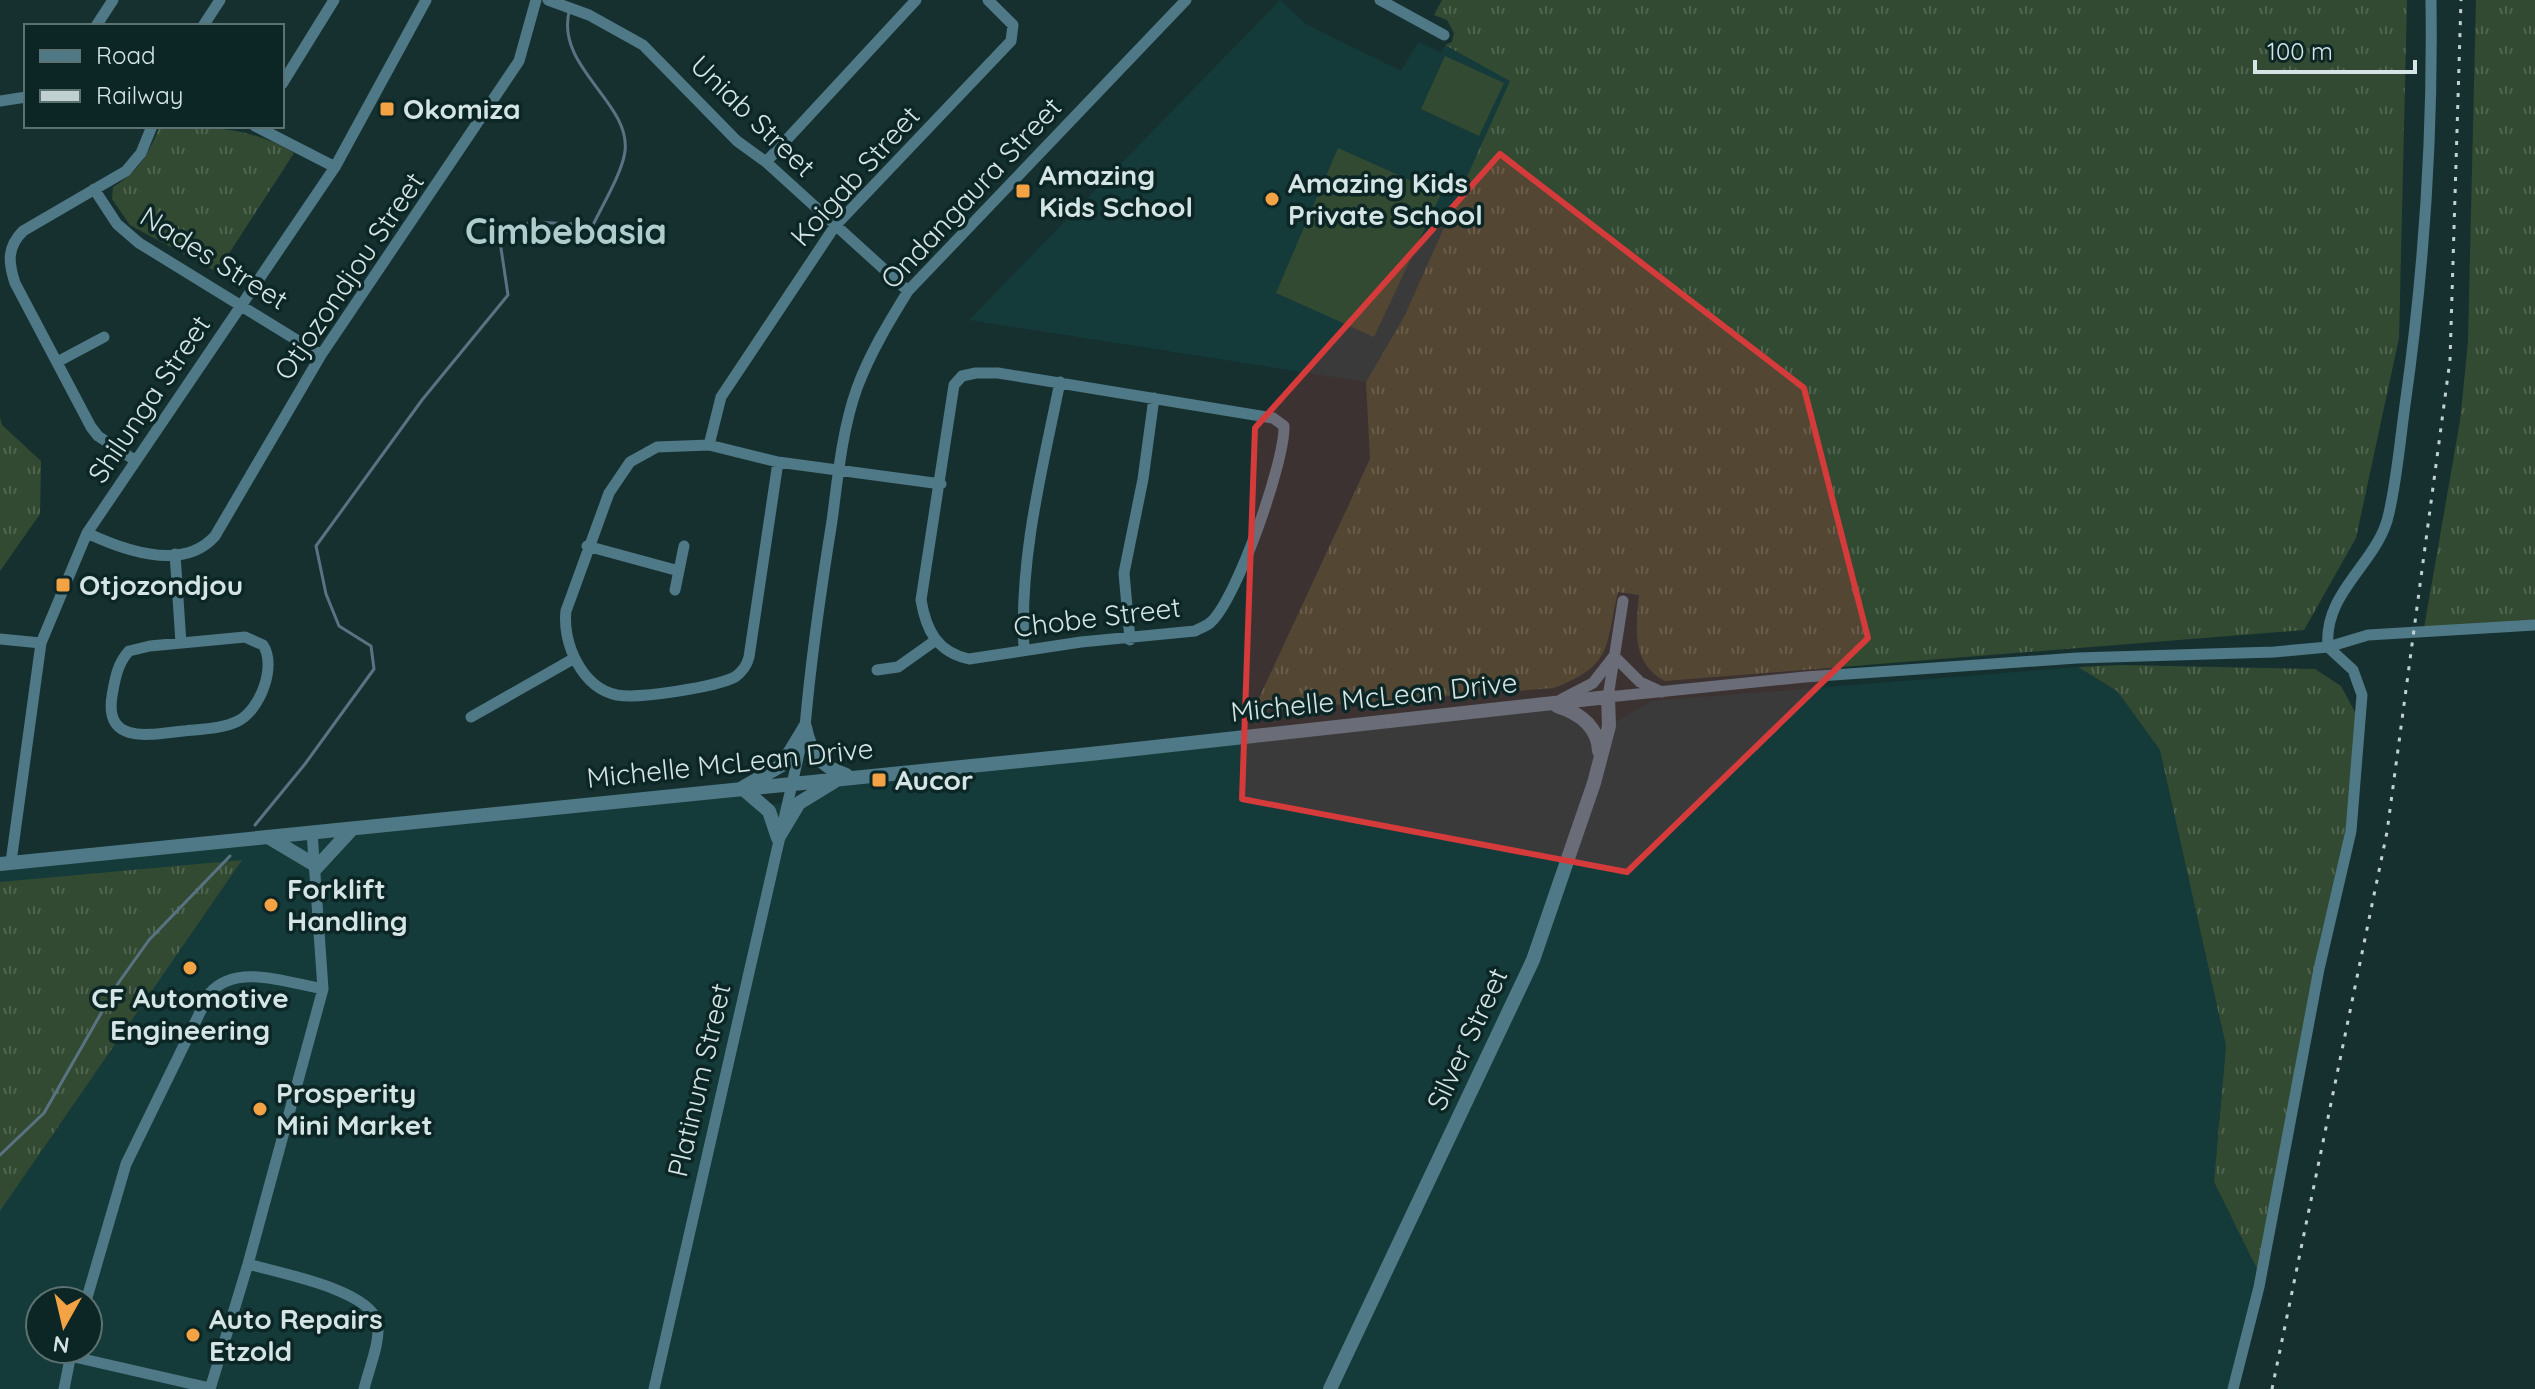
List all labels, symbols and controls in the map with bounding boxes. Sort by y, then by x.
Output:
legend [24,24,284,128]
scale bar [2255,24,2415,74]
text: 100 m [2267,36,2333,66]
text: Road [96,40,156,70]
street label: Uniab Street [684,47,823,184]
text: Railway [96,80,183,110]
street label: Ondangaura Street [873,90,1068,296]
place label: Okomiza [403,91,521,126]
street label: Koigab Street [783,98,927,253]
marker: Okomiza [378,100,396,118]
place label: Amazing Kids School [1039,157,1193,224]
street label: Otjozondjou Street [266,165,431,386]
place label: Amazing Kids Private School [1288,165,1483,232]
marker: Amazing Kids School [1014,182,1032,200]
marker: Amazing Kids Private School [1263,190,1281,208]
street label: Nades Street [134,198,295,317]
district label: Cimbebasia [465,208,667,253]
street label: Shilunga Street [80,308,217,489]
place label: Otjozondjou [79,567,243,602]
marker: Otjozondjou [54,576,72,594]
street label: Chobe Street [1011,589,1182,644]
street label: Michelle McLean Drive [1229,664,1519,729]
street label: Michelle McLean Drive [585,730,875,795]
place label: Aucor [895,762,973,797]
marker: Aucor [870,771,888,789]
place label: Forklift Handling [287,871,408,938]
marker: Forklift Handling [262,896,280,914]
marker: CF Automotive Engineering [181,959,199,977]
street label: Silver Street [1418,962,1515,1115]
place label: CF Automotive Engineering [91,980,289,1047]
street label: Platinum Street [659,980,738,1180]
place label: Prosperity Mini Market [276,1075,433,1142]
marker: Prosperity Mini Market [251,1100,269,1118]
north arrow [24,1285,104,1365]
place label: Auto Repairs Etzold [209,1301,383,1368]
marker: Auto Repairs Etzold [184,1326,202,1344]
text: N [51,1330,71,1360]

